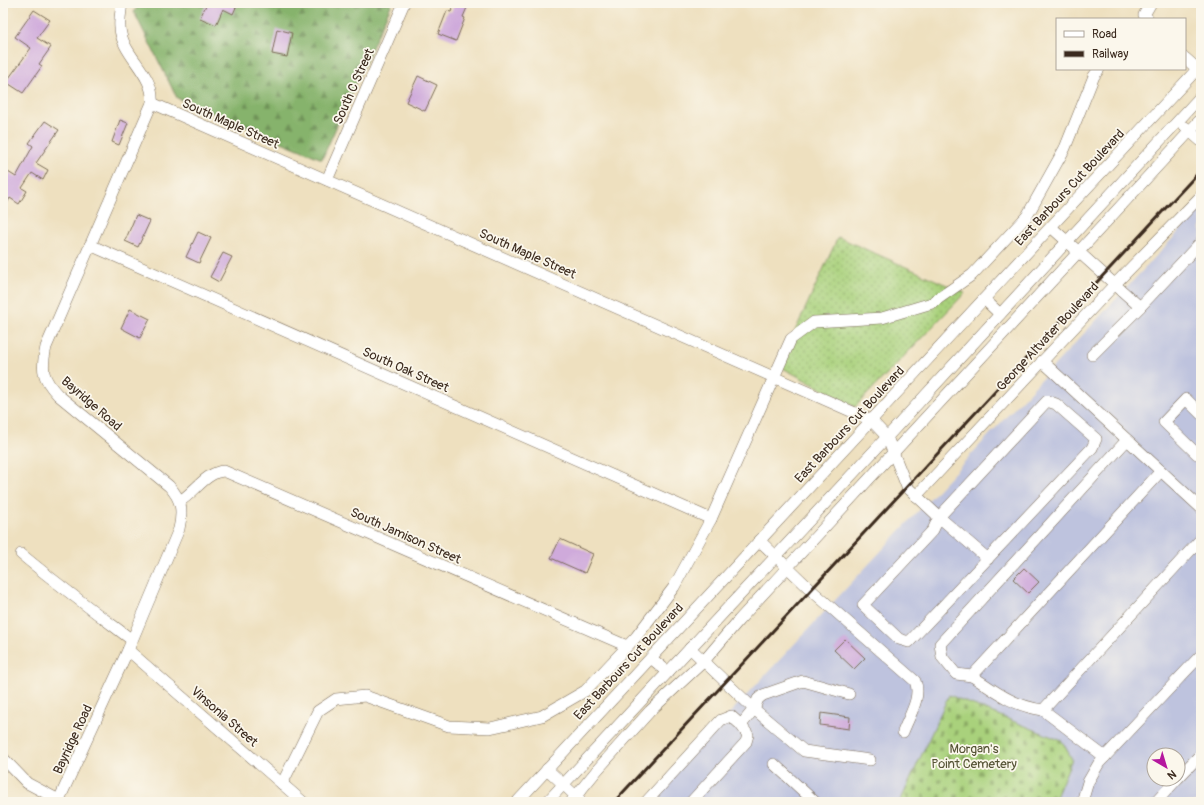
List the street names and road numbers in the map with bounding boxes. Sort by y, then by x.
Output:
street label: South C Street [330,45,378,127]
street label: South Maple Street [180,95,282,153]
street label: East Barbours Cut Boulevard [1012,126,1128,249]
street label: South Maple Street [477,225,579,283]
street label: George Altvater Boulevard [993,279,1102,394]
street label: South Oak Street [360,344,452,396]
street label: East Barbours Cut Boulevard [792,363,908,486]
street label: Bayridge Road [58,373,125,434]
street label: South Jamison Street [348,504,464,568]
street label: East Barbours Cut Boulevard [571,600,687,723]
street label: Vinsonia Street [188,683,262,751]
street label: Bayridge Road [50,702,96,777]

